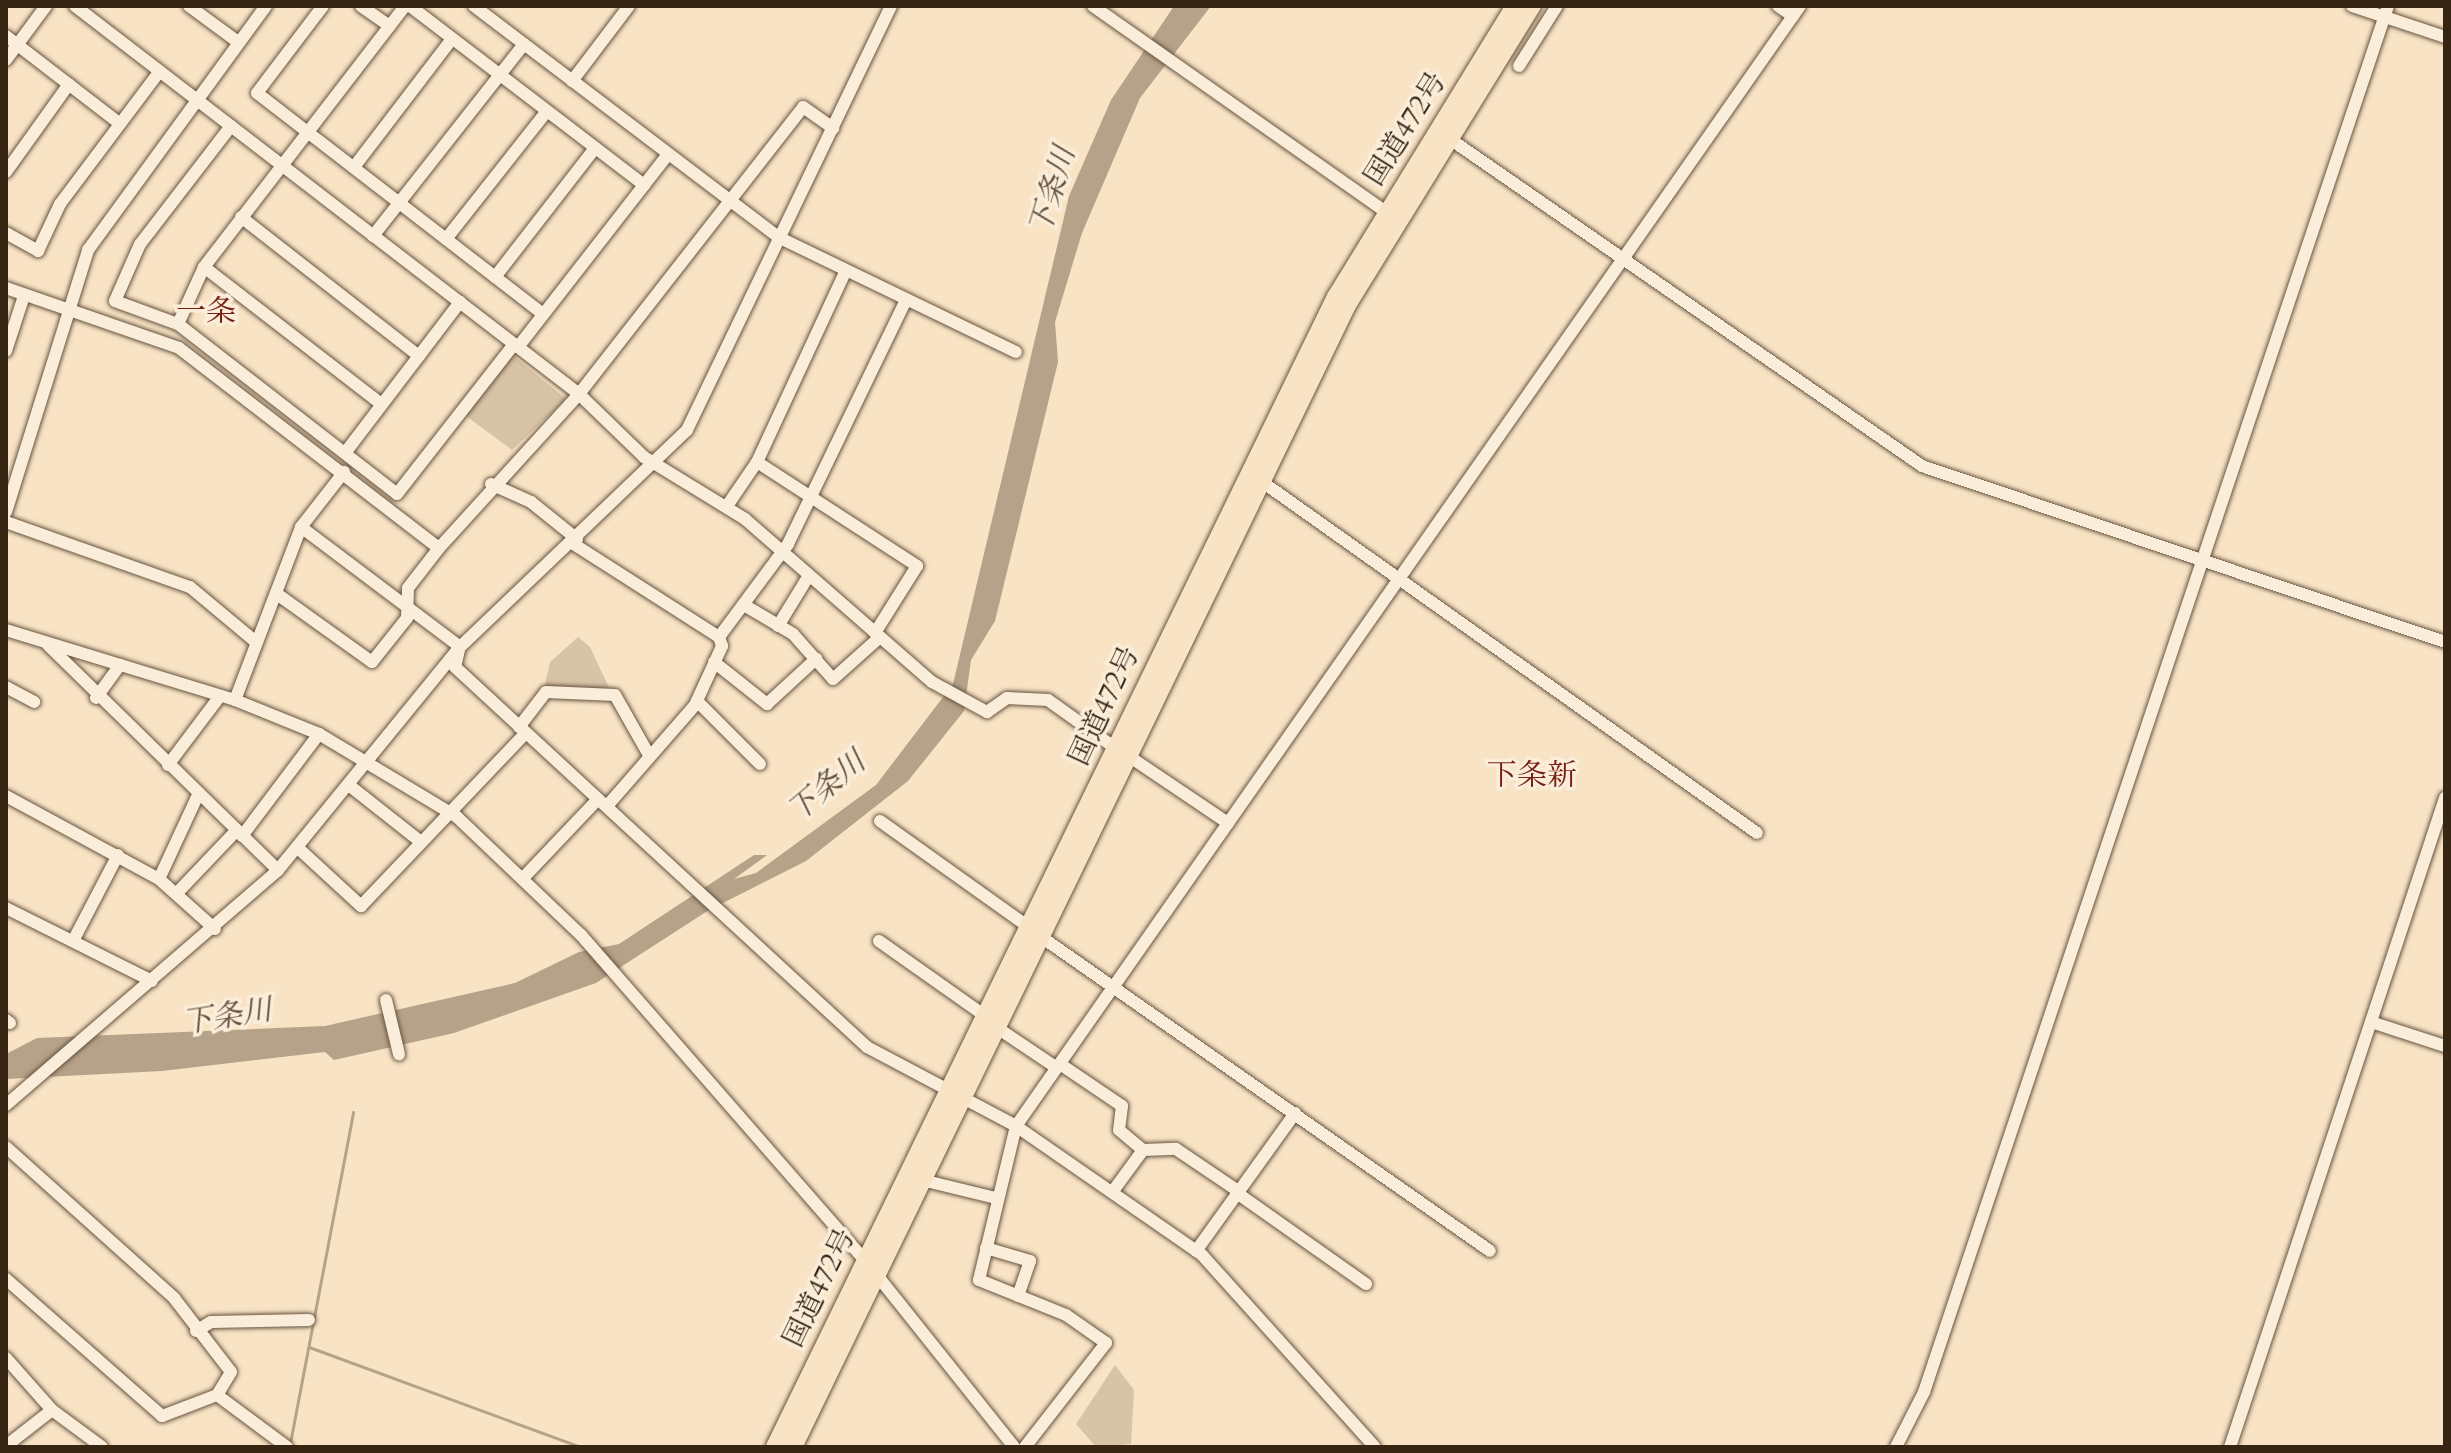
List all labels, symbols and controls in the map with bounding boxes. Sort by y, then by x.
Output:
street label: 国道472号 [1357,66,1453,192]
water label: 下条川 [1023,143,1083,239]
district label: 一条 [176,294,236,330]
street label: 国道472号 [1062,641,1146,771]
water label: 下条川 [781,744,873,830]
district label: 下条新 [1487,758,1577,794]
water label: 下条川 [180,992,274,1042]
street label: 国道472号 [776,1224,862,1352]

